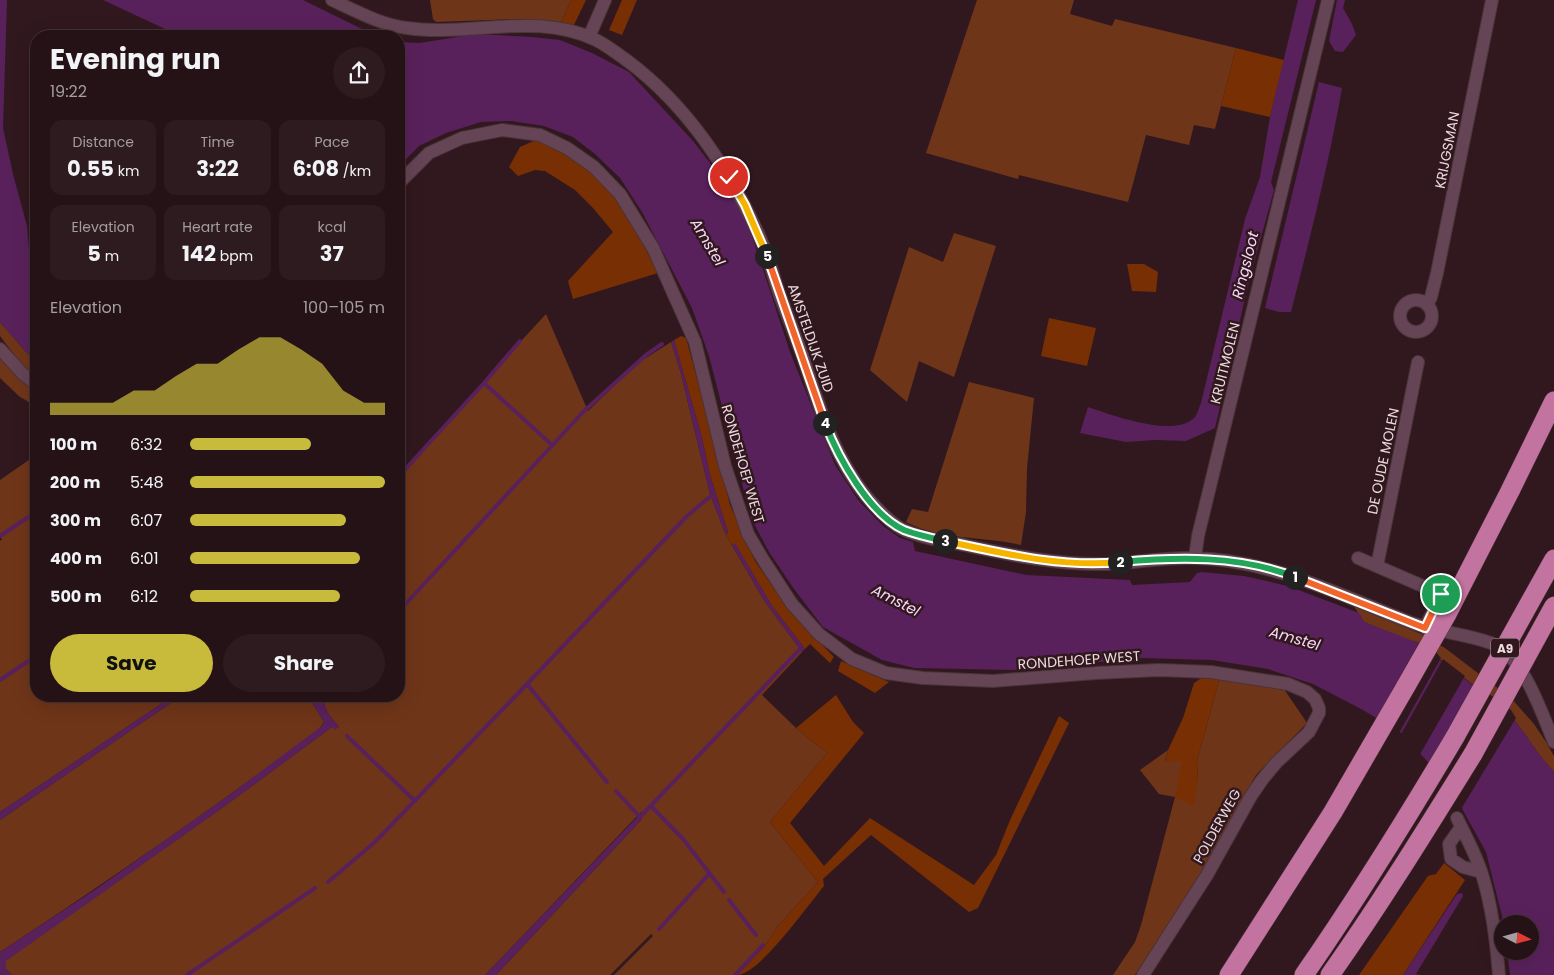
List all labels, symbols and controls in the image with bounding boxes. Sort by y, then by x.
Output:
text: Evening run [50,40,221,79]
button: share [333,47,385,99]
text: 19:22 [50,80,87,103]
street label: KRIJGSMAN [1430,110,1464,190]
text: Distance [72,132,134,152]
text: Time [200,132,235,152]
text: Pace [314,132,349,152]
text: 0.55 [67,154,114,183]
text: 3:22 [196,154,239,183]
text: 6:08 [292,154,339,183]
pin [708,156,750,198]
text: km [114,161,139,181]
text: /km [339,161,371,181]
icon: check [715,163,743,191]
water label: Amstel [685,214,731,270]
text: Elevation [72,217,135,237]
text: Heart rate [182,217,253,237]
text: kcal [318,217,346,237]
water label: Ringsloot [1226,229,1264,301]
text: 5 [87,239,101,268]
text: 142 [182,239,216,268]
text: 37 [320,239,344,268]
pin: 5 [754,244,780,268]
text: m [101,246,119,266]
text: bpm [216,246,253,266]
text: 5 [763,246,772,266]
street label: AMSTELDIJK ZUID [783,281,839,395]
text: Elevation [50,296,122,319]
text: 100–105 m [303,296,385,319]
street label: KRUITMOLEN [1205,320,1245,406]
street label: RONDEHOEP WEST [716,402,770,526]
street label: DE OUDE MOLEN [1362,406,1404,516]
pin: 4 [812,410,838,436]
text: 4 [821,413,830,433]
text: 100 m [50,433,97,456]
text: 6:32 [130,433,162,456]
text: 200 m [50,471,100,494]
text: 5:48 [130,471,164,494]
text: 300 m [50,509,101,532]
text: 6:07 [130,509,162,532]
pin: 3 [932,528,958,554]
text: 3 [941,531,950,551]
text: 400 m [50,547,102,570]
text: 6:01 [130,547,159,570]
pin: 2 [1108,550,1132,574]
text: 2 [1117,552,1125,572]
pin: 1 [1282,564,1308,590]
text: 1 [1293,567,1298,587]
pin [1420,573,1462,615]
water label: Amstel [867,578,924,621]
icon: arrive [1427,580,1455,608]
text: 500 m [50,585,102,608]
text: 6:12 [130,585,158,608]
water label: Amstel [1266,620,1323,655]
button: Save [50,634,213,692]
button: Share [223,634,385,692]
road number: A9 [1491,638,1519,658]
street label: RONDEHOEP WEST [1017,646,1141,674]
street label: POLDERWEG [1188,785,1246,867]
north arrow [1494,915,1539,960]
map controls [1494,915,1539,960]

